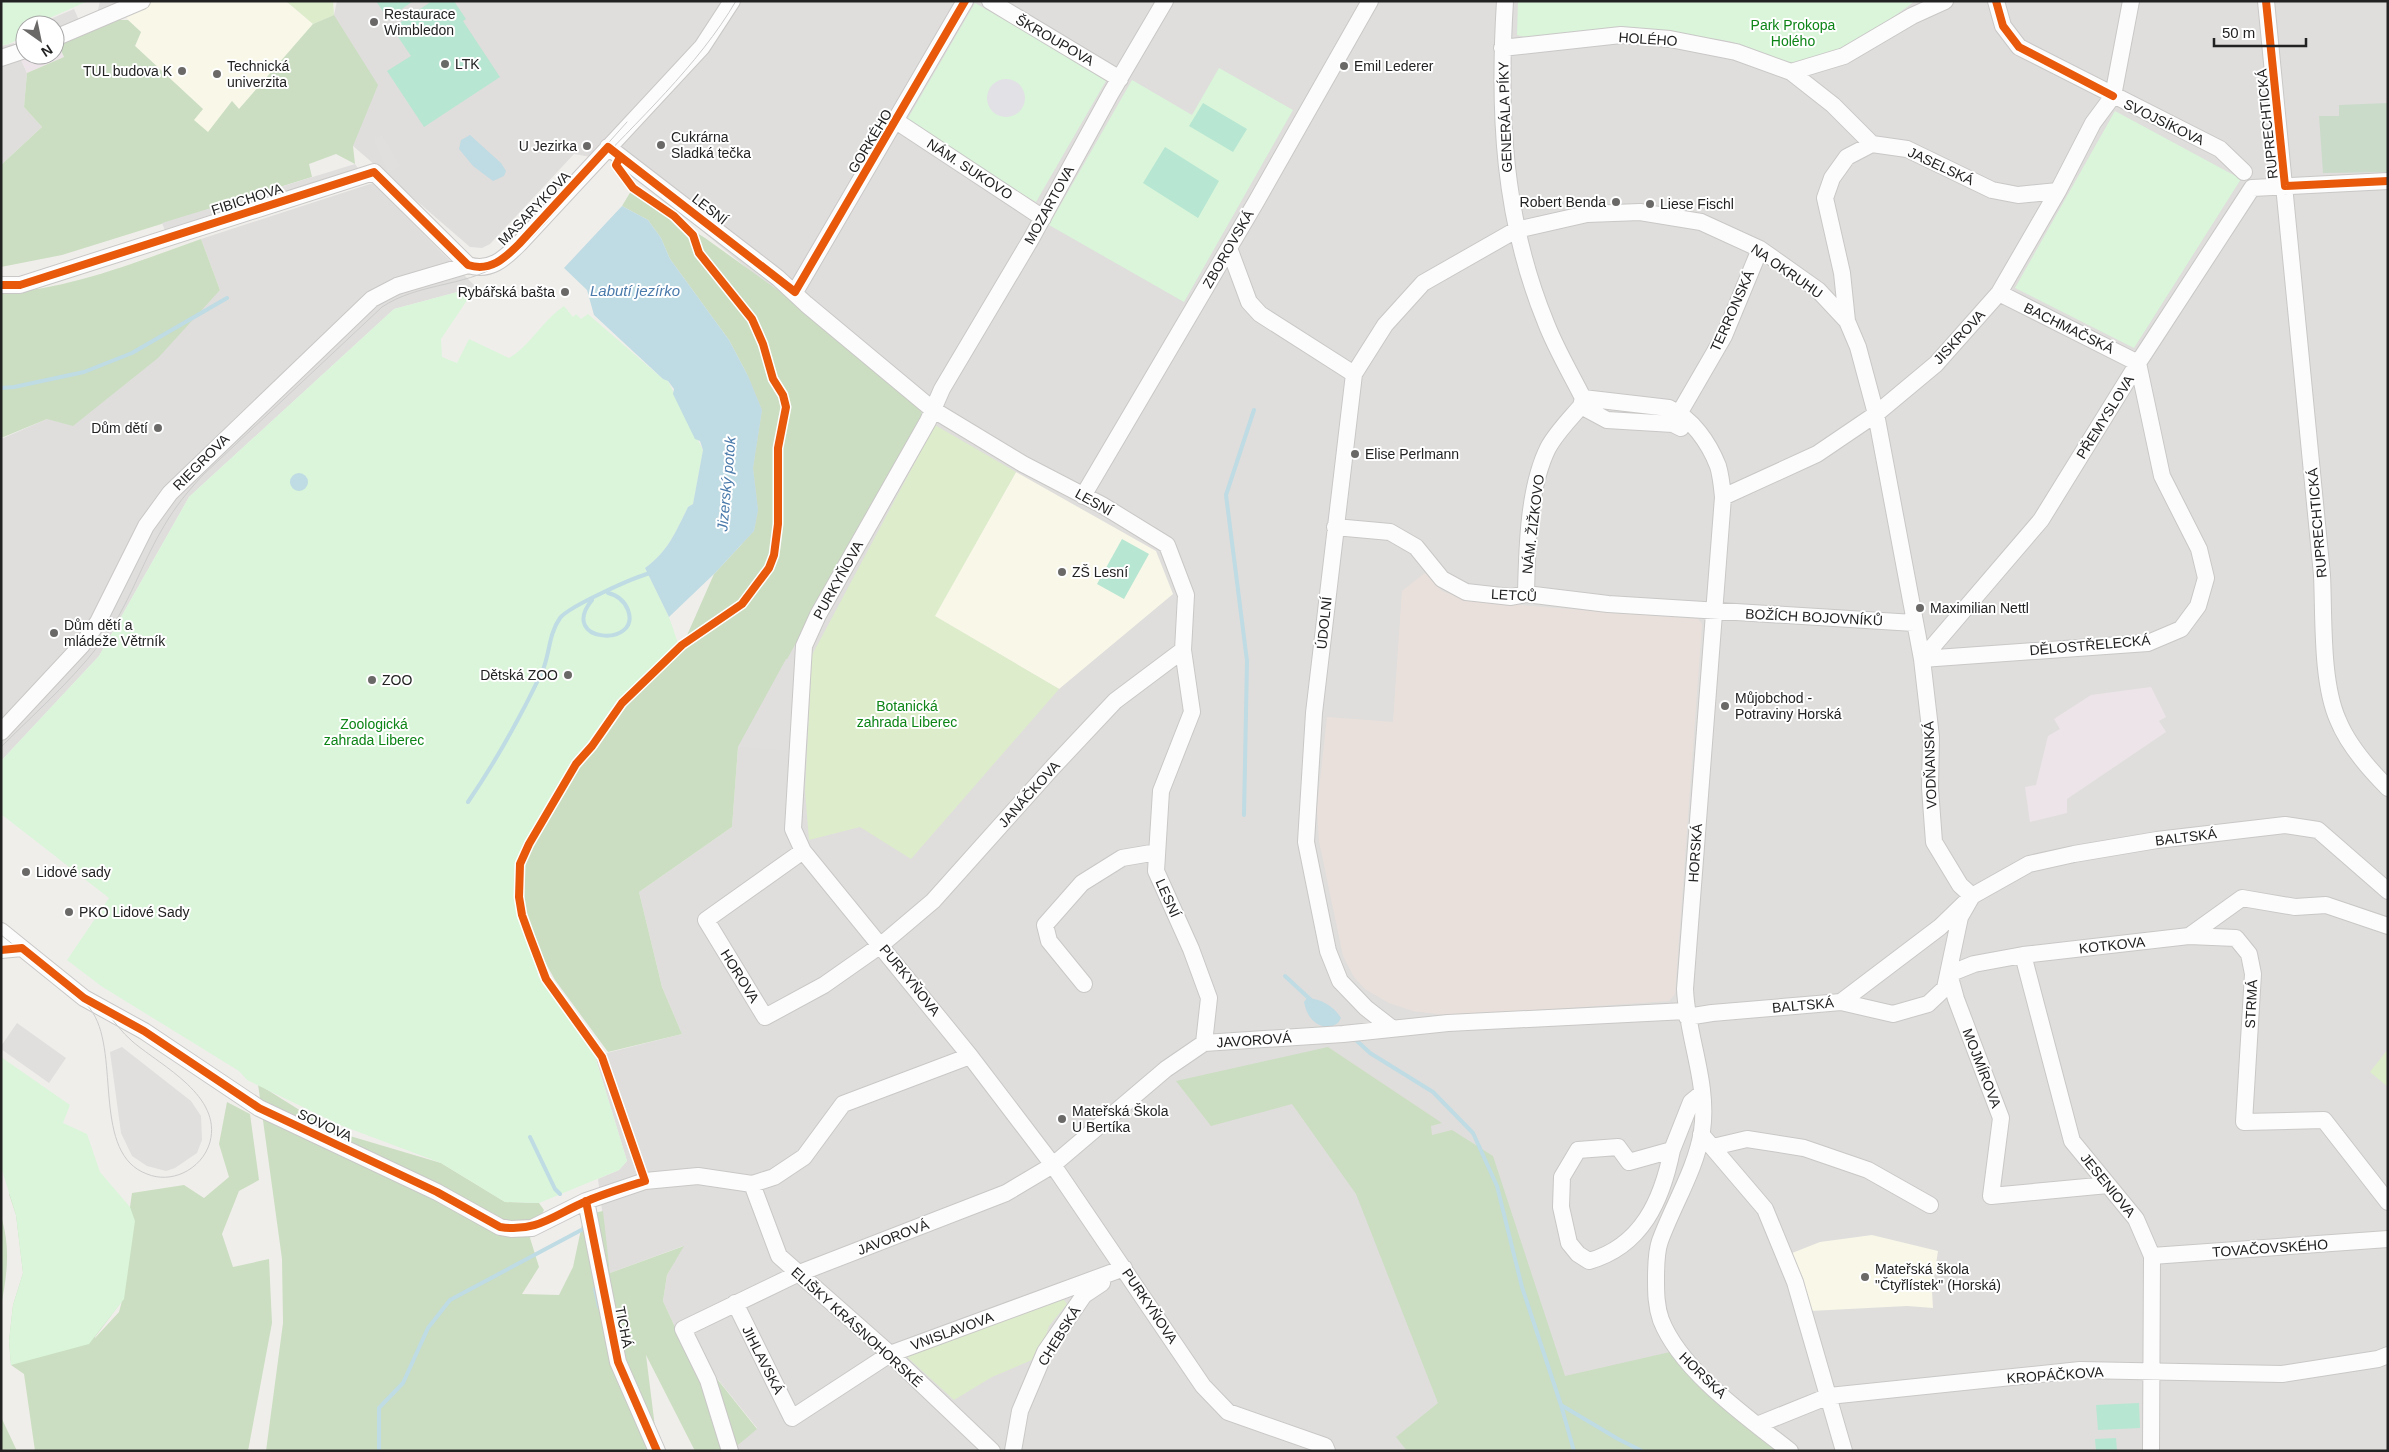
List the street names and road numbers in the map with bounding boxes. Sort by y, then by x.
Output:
street label: ŠKROUPOVA [1013,11,1098,69]
street label: HOLÉHO [1618,29,1678,49]
street label: GENERÁLA PÍKY [1495,60,1515,173]
street label: RUPRECHTICKÁ [2253,68,2281,180]
street label: SVOJSÍKOVA [2121,96,2207,149]
street label: GORKÉHO [845,106,895,176]
street label: NÁM. SUKOVO [924,135,1016,203]
street label: JASELSKÁ [1906,144,1977,188]
street label: MOZARTOVA [1021,162,1077,247]
street label: MASARYKOVA [495,167,574,248]
street label: FIBICHOVA [209,180,285,218]
street label: LESNÍ [689,190,731,228]
street label: ZBOROVSKÁ [1199,207,1257,291]
street label: NA OKRUHU [1748,241,1826,301]
street label: TERRONSKÁ [1707,267,1757,354]
street label: BACHMAČSKÁ [2021,299,2117,357]
street label: JISKROVA [1930,306,1989,367]
street label: PŘEMYSLOVA [2073,372,2137,462]
street label: RIEGROVA [170,430,233,493]
street label: RUPRECHTICKÁ [2304,467,2330,579]
street label: NÁM. ŽIŽKOVO [1519,473,1547,575]
street label: LESNÍ [1072,485,1116,519]
street label: PURKYŇOVA [810,538,866,622]
street label: LETCŮ [1491,585,1537,604]
street label: ÚDOLNÍ [1313,596,1335,650]
street label: BOŽÍCH BOJOVNÍKŮ [1745,604,1883,629]
street label: DĚLOSTŘELECKÁ [2029,632,2152,658]
street label: VODŇANSKÁ [1920,720,1940,809]
street label: JANÁČKOVA [995,757,1063,830]
street label: HORSKÁ [1685,822,1705,883]
street label: BALTSKÁ [2154,825,2218,849]
street label: LESNÍ [1152,876,1184,920]
street label: KOTKOVA [2078,933,2147,956]
street label: PURKYŇOVA [876,941,944,1019]
street label: HOROVA [717,946,763,1006]
street label: STRMÁ [2242,978,2260,1029]
street label: BALTSKÁ [1771,994,1835,1016]
street label: MOJMÍROVA [1960,1026,2005,1111]
street label: JAVOROVÁ [1216,1029,1293,1051]
street label: SOVOVA [295,1105,355,1145]
street label: JESENIOVA [2077,1150,2139,1221]
street label: JAVOROVÁ [855,1216,932,1258]
street label: TOVAČOVSKÉHO [2211,1236,2329,1260]
street label: ELIŠKY KRÁSNOHORSKÉ [788,1264,926,1390]
street label: PURKYŇOVA [1119,1266,1181,1347]
street label: CHEBSKÁ [1034,1303,1084,1369]
street label: TICHÁ [612,1305,636,1350]
street label: VNISLAVOVA [909,1308,996,1353]
street label: JIHLAVSKÁ [739,1323,787,1397]
street label: HORSKÁ [1676,1349,1730,1402]
street label: KROPÁČKOVA [2006,1364,2105,1386]

